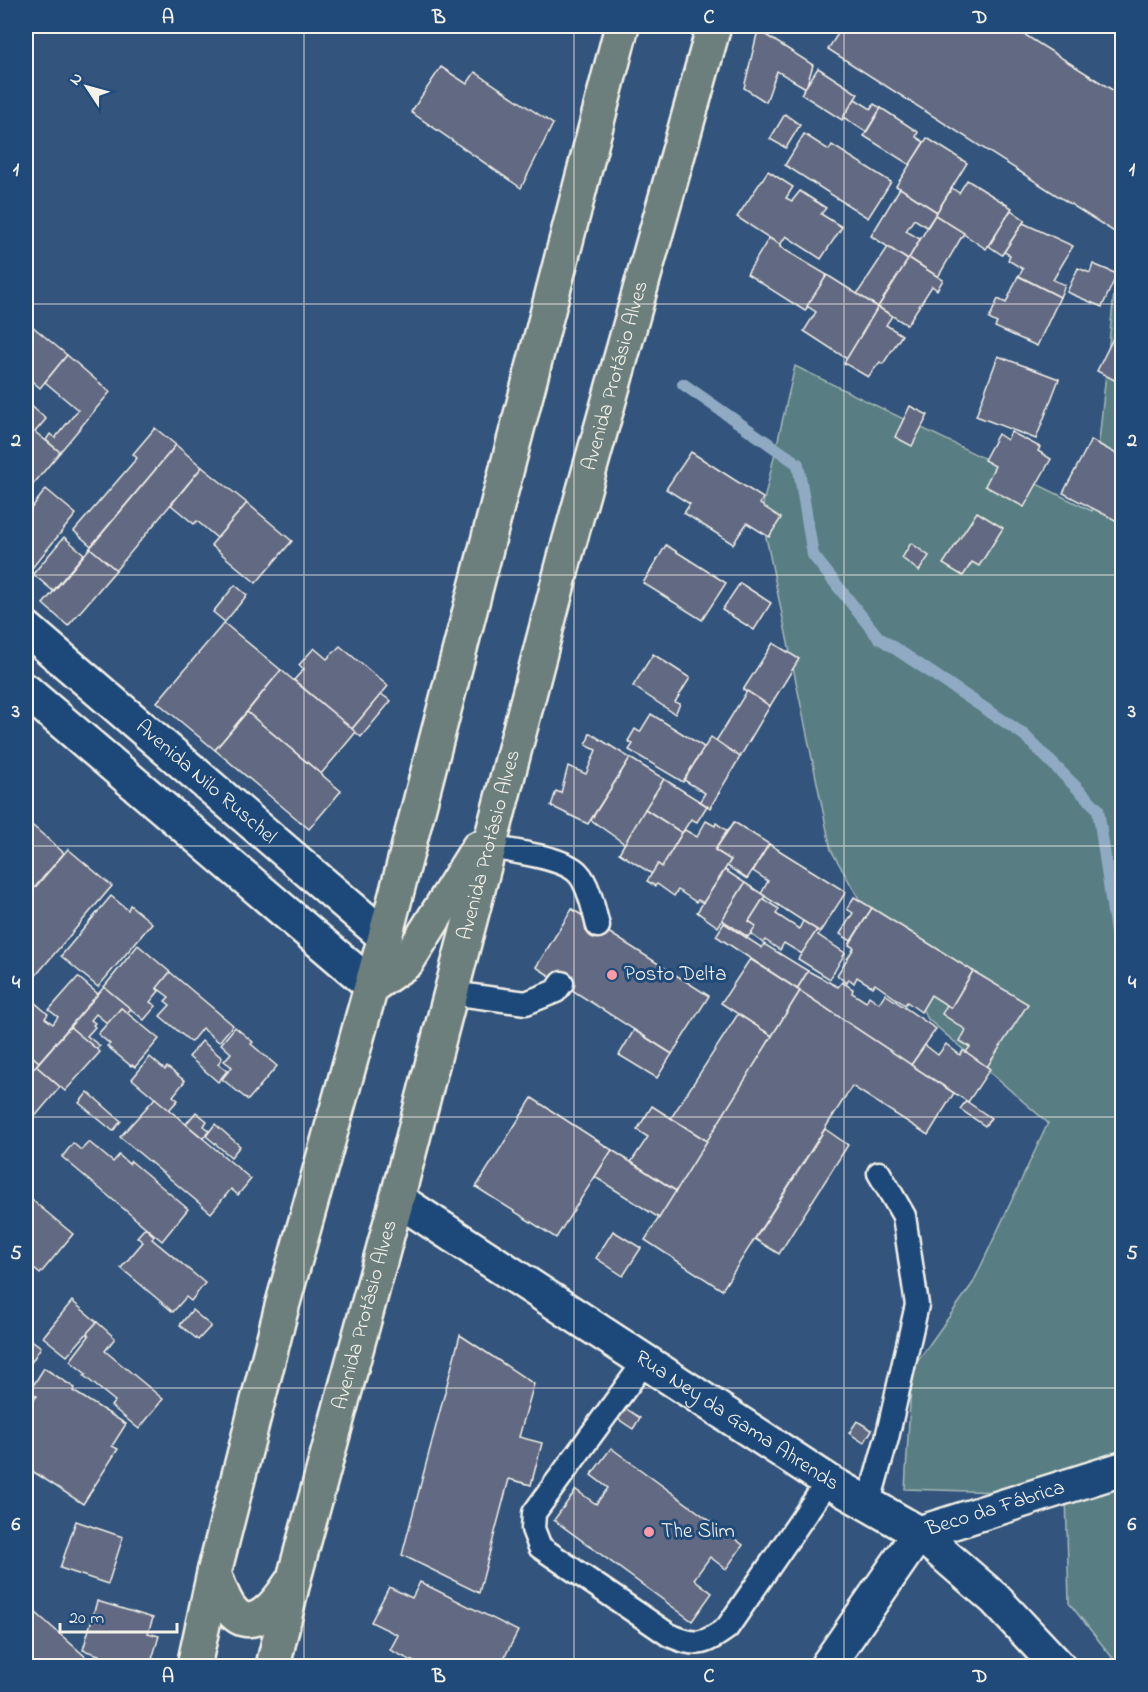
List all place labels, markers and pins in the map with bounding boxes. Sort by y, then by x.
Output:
place label: Posto Delta [624,960,726,990]
marker: Posto Delta [605,968,619,982]
place label: The Slim [661,1517,735,1547]
marker: The Slim [642,1525,656,1539]

